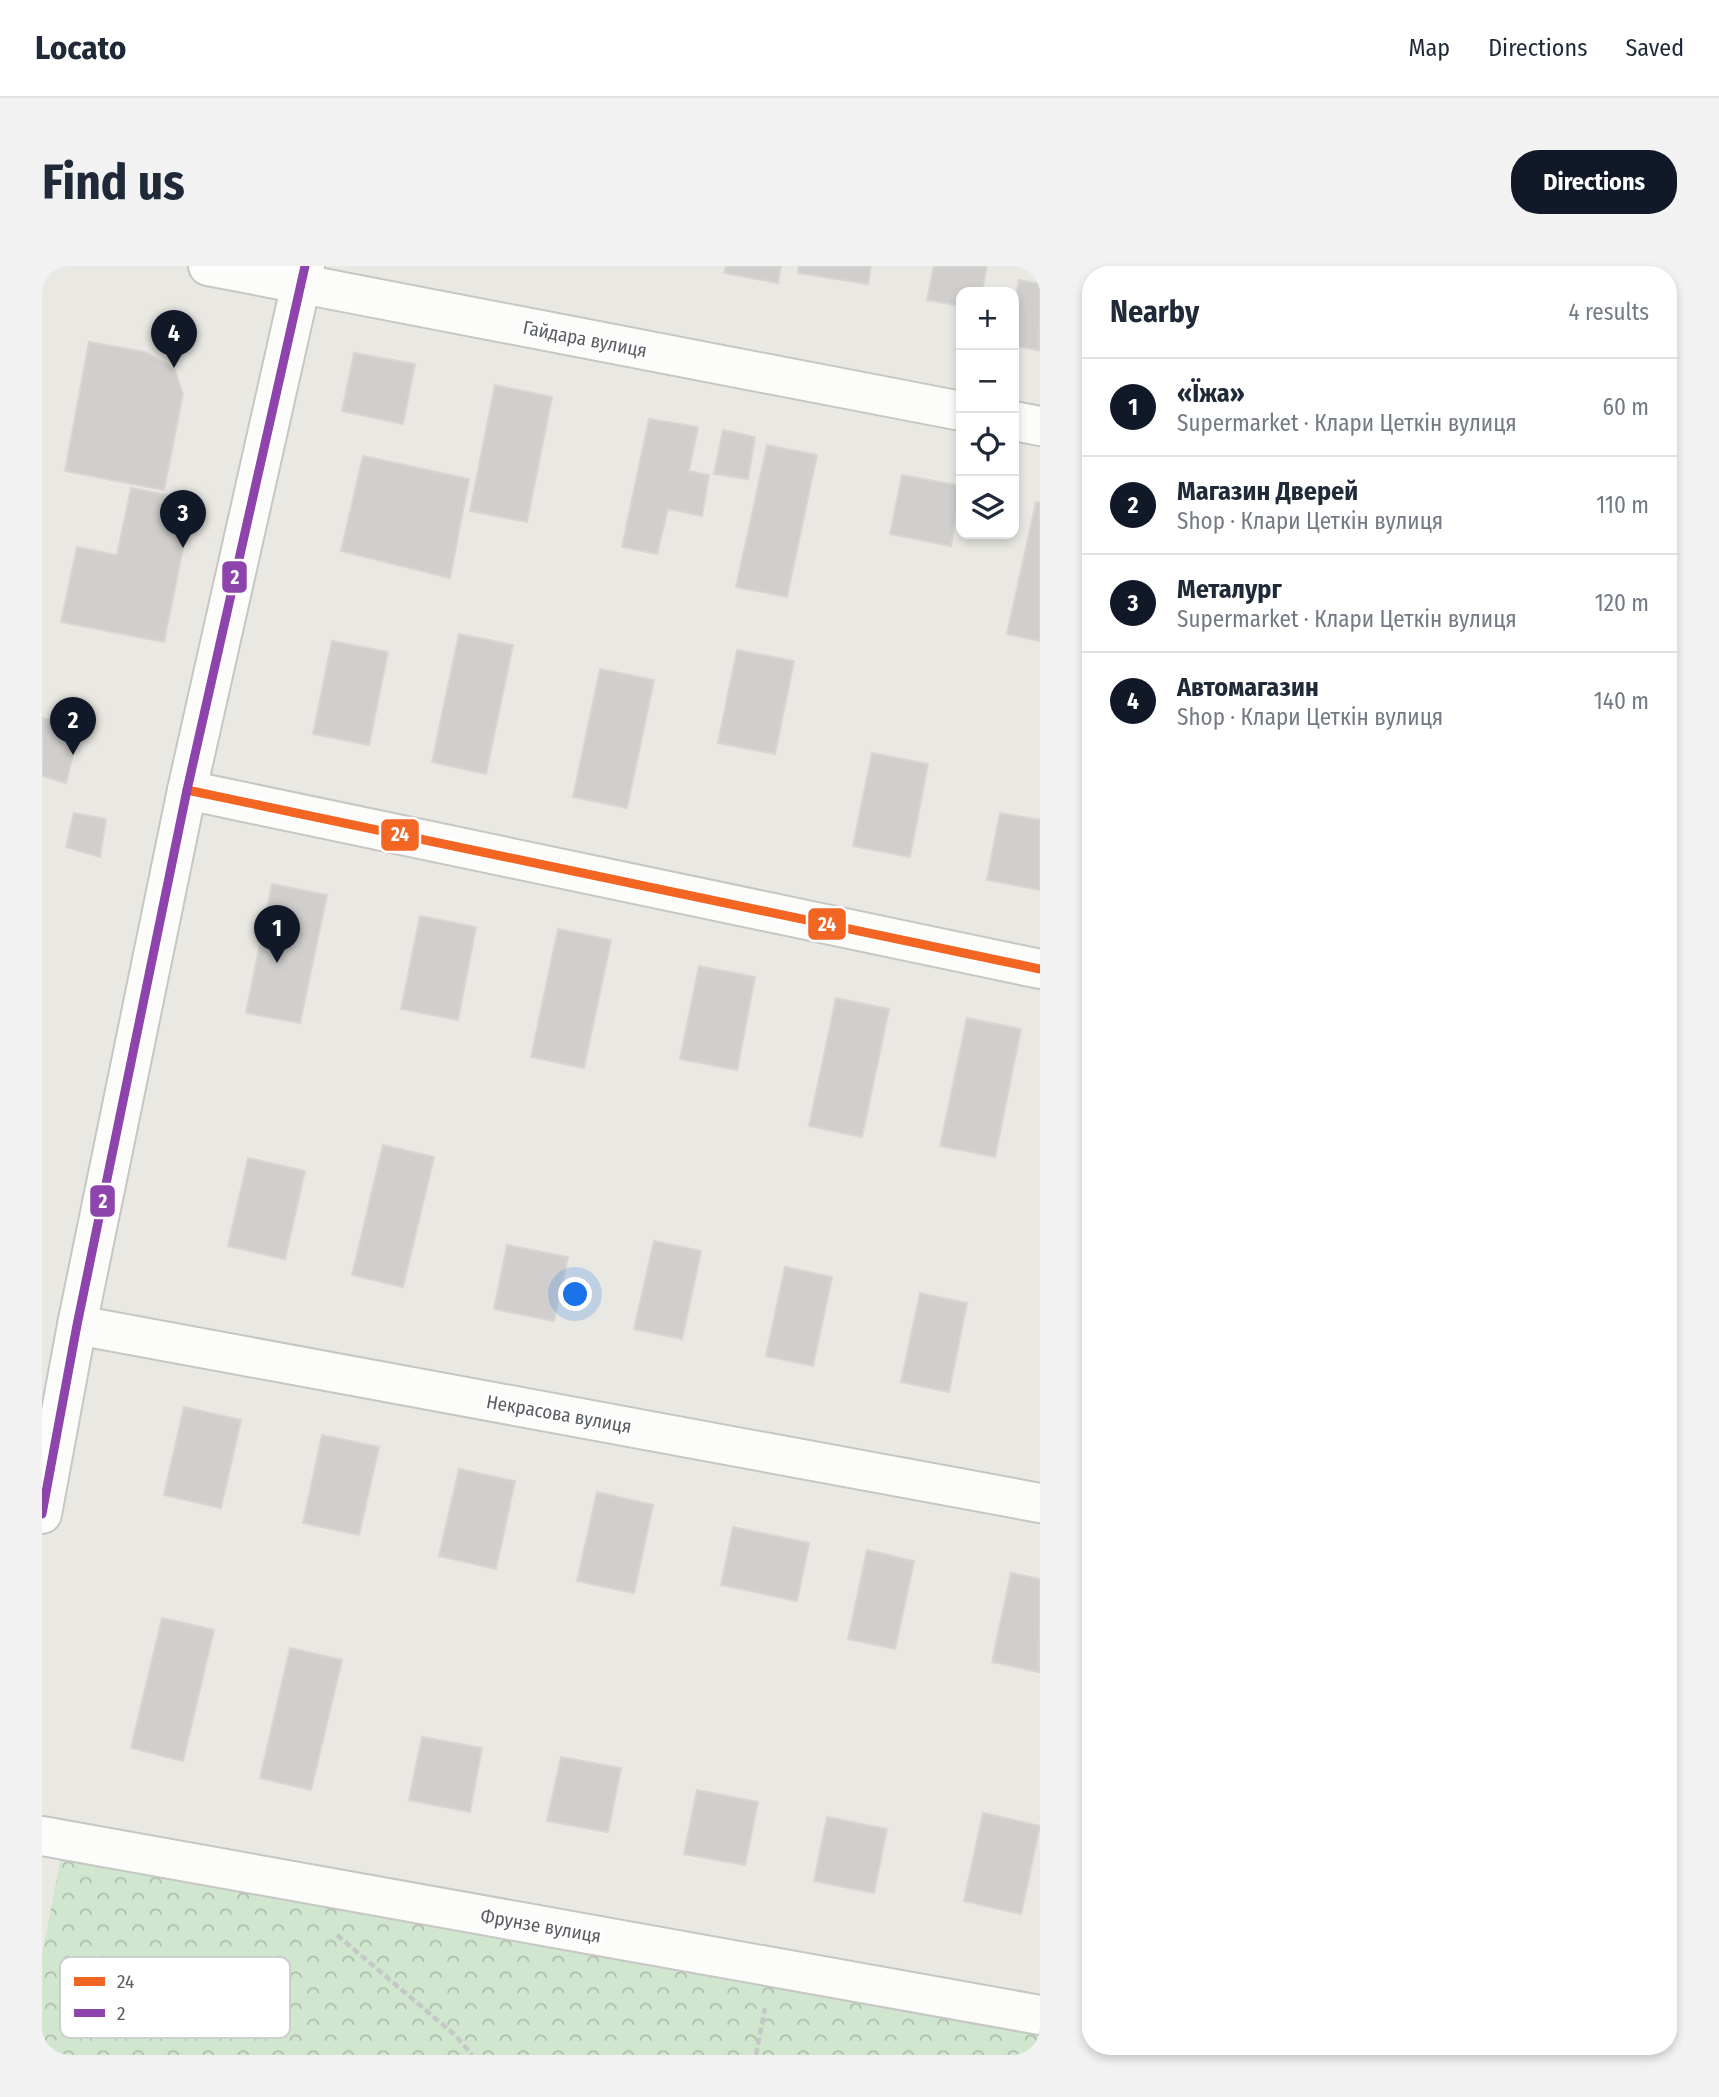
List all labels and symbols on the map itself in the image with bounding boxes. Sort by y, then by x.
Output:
pin: 4 [151,310,197,368]
street label: Гайдара вулиця [521,316,649,362]
pin: 3 [160,490,206,548]
line badge: 2 [221,560,248,594]
text: 2 [230,566,240,589]
pin: 2 [50,697,96,755]
line badge: 24 [380,818,420,852]
text: 24 [390,823,409,846]
pin: 1 [254,905,300,963]
line badge: 24 [807,907,847,941]
text: 24 [817,913,836,936]
line badge: 2 [89,1184,116,1218]
text: 2 [98,1190,108,1213]
your location [558,1277,592,1311]
street label: Некрасова вулиця [485,1390,633,1438]
street label: Фрунзе вулиця [479,1904,603,1948]
legend [60,1957,290,2038]
text: 24 [117,1970,134,1993]
text: 2 [117,2002,125,2025]

